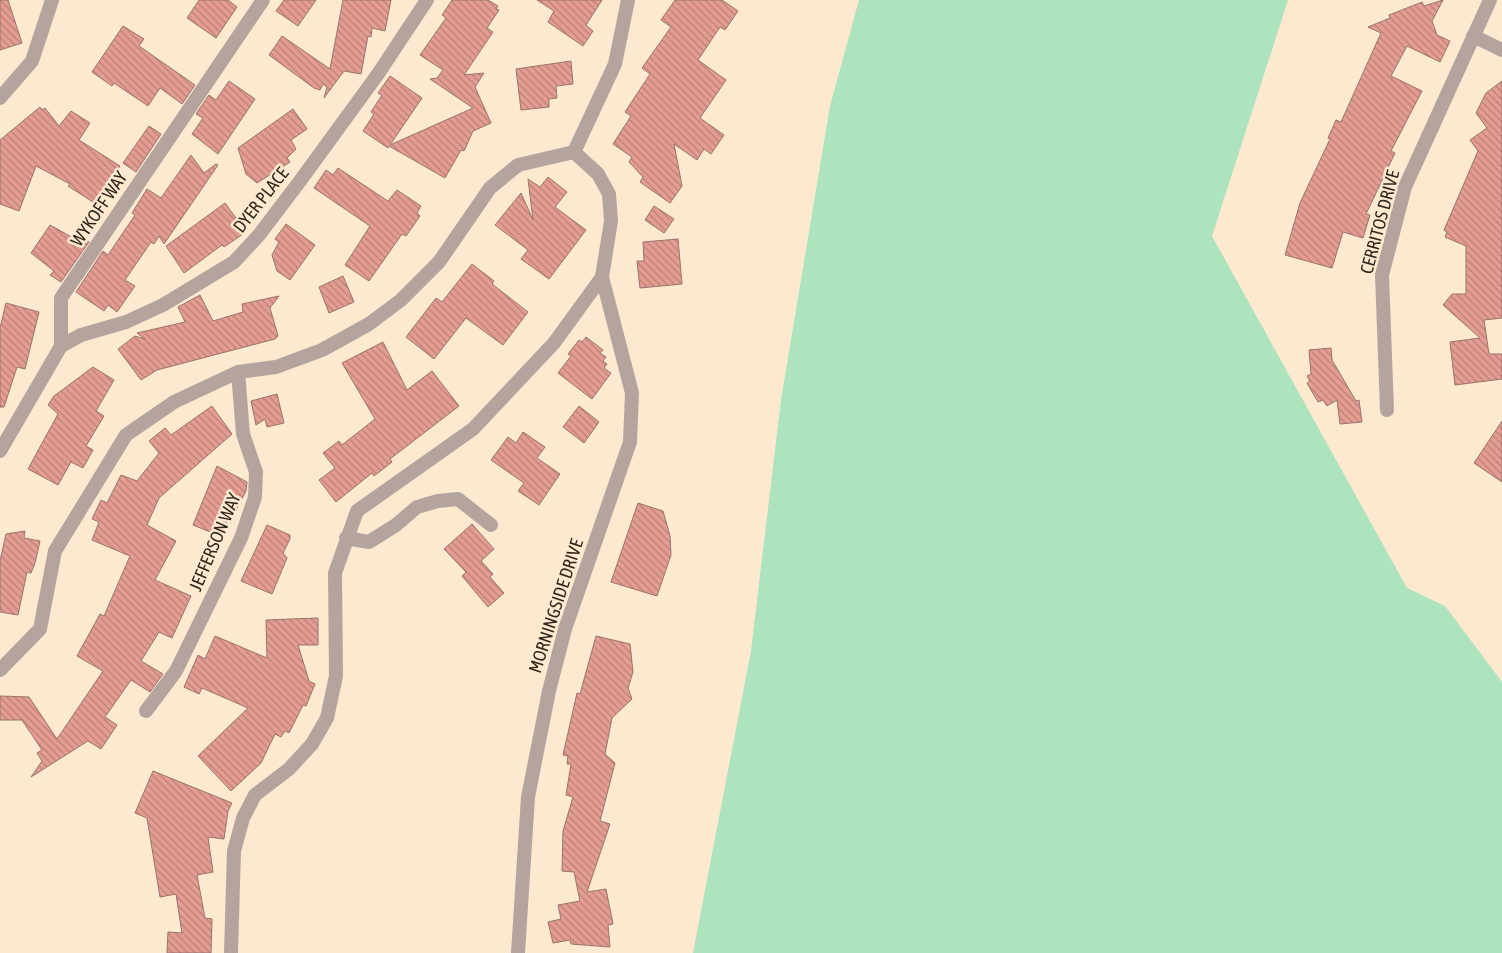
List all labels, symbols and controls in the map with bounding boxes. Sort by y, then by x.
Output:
street label: DYER PLACE [229,163,293,237]
street label: WYKOFF WAY [66,167,131,250]
street label: CERRITOS DRIVE [1356,167,1404,276]
street label: JEFFERSON WAY [184,490,245,594]
street label: MORNINGSIDE DRIVE [524,536,587,675]

